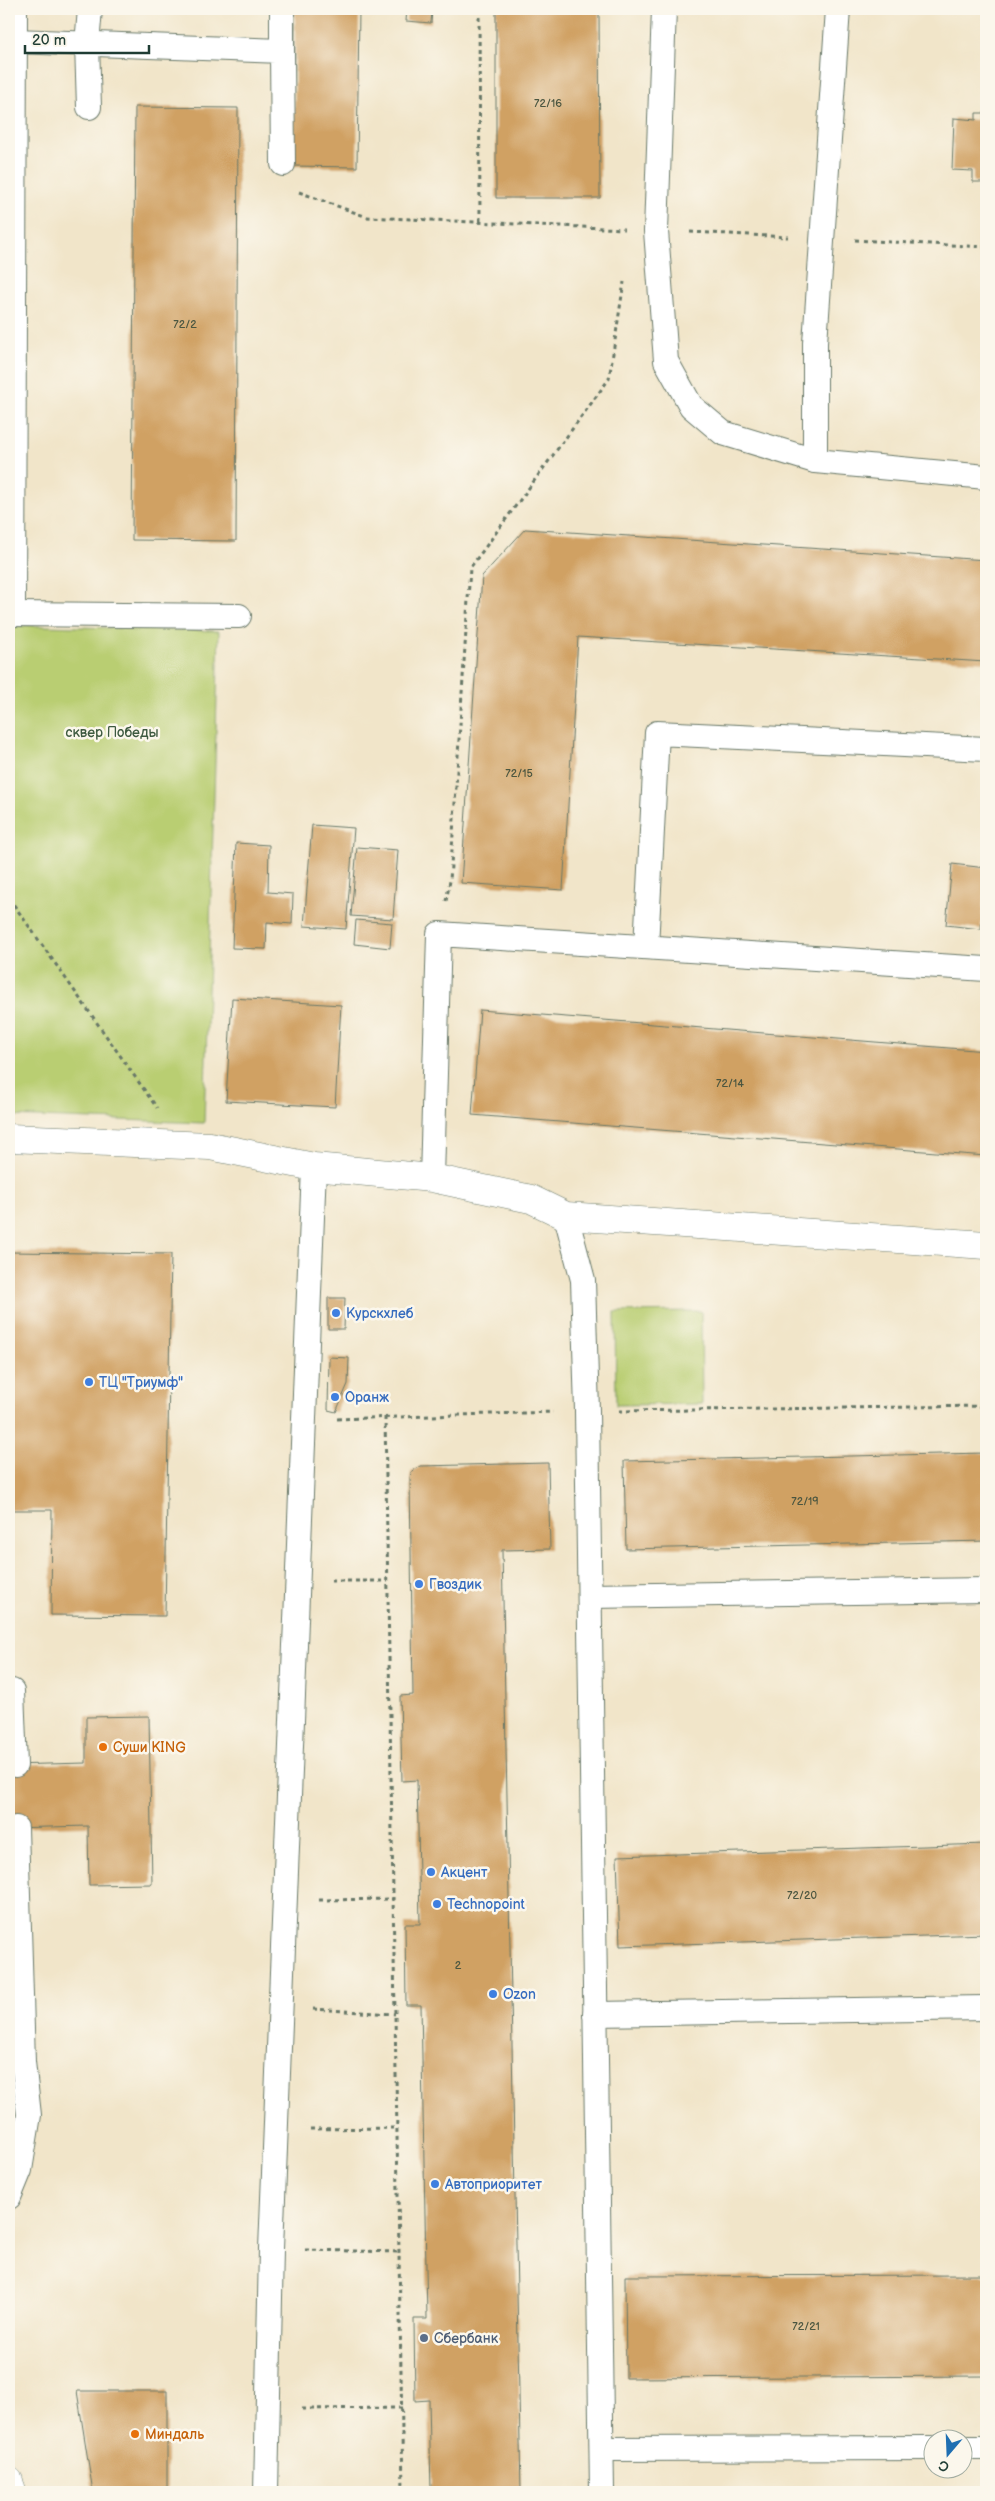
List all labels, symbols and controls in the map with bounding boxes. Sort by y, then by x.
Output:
scale bar [25,22,149,54]
text: 20 m [32,31,66,50]
house number: 72/16 [534,97,562,110]
house number: 72/2 [173,318,197,331]
park label: сквер Победы [66,724,158,741]
house number: 72/15 [505,767,533,780]
house number: 72/14 [716,1077,744,1090]
place label: Курскхлеб [346,1305,414,1322]
marker: Курскхлеб [330,1307,342,1319]
place label: ТЦ "Триумф" [99,1374,183,1391]
marker: ТЦ "Триумф" [83,1376,95,1388]
place label: Оранж [345,1389,389,1406]
marker: Оранж [329,1391,341,1403]
house number: 72/19 [791,1495,819,1508]
place label: Гвоздик [429,1576,482,1593]
marker: Гвоздик [413,1578,425,1590]
place label: Суши KING [113,1739,186,1756]
marker: Суши KING [97,1741,109,1753]
place label: Акцент [440,1864,488,1881]
marker: Акцент [425,1866,437,1878]
house number: 72/20 [787,1889,817,1902]
place label: Technopoint [447,1896,526,1913]
marker: Technopoint [431,1898,443,1910]
house number: 2 [455,1959,462,1972]
place label: Ozon [503,1986,536,2003]
marker: Ozon [487,1988,499,2000]
place label: Автоприоритет [444,2176,542,2193]
marker: Автоприоритет [429,2178,441,2190]
house number: 72/21 [792,2320,820,2333]
place label: Сбербанк [434,2330,499,2347]
marker: Сбербанк [418,2332,430,2344]
place label: Миндаль [145,2426,204,2443]
marker: Миндаль [129,2428,141,2440]
north arrow [922,2428,972,2478]
text: С [936,2456,951,2475]

